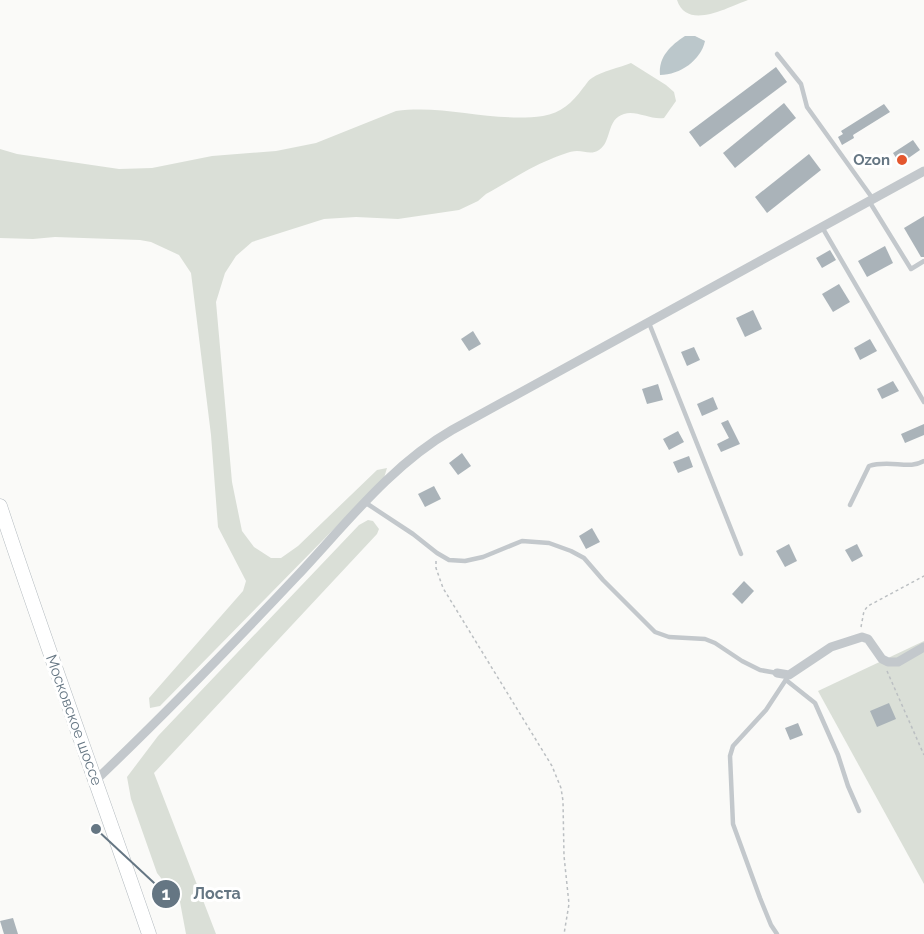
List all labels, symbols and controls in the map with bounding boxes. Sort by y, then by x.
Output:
place label: Ozon [853,151,890,169]
marker: Ozon [895,153,909,167]
street label: Московское шоссе [42,652,106,788]
callout: Лоста [151,877,253,911]
text: 1 [162,883,171,904]
text: Лоста [193,884,241,903]

